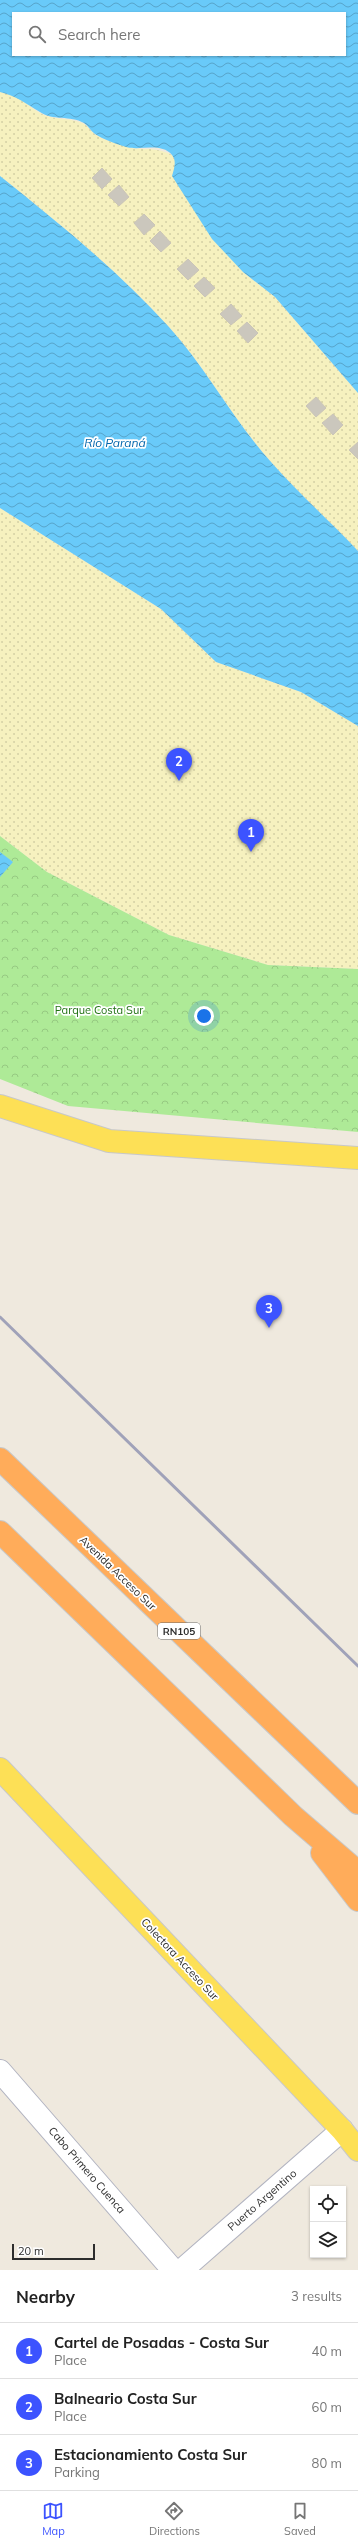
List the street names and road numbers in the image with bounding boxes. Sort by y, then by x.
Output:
street label: Avenida Acceso Sur [77,1533,159,1613]
road number: RN105 [158,1623,200,1639]
street label: Colectora Acceso Sur [138,1915,222,2003]
street label: Cabo Primero Cuenca [46,2124,128,2216]
street label: Puerto Argentino [225,2166,299,2234]

